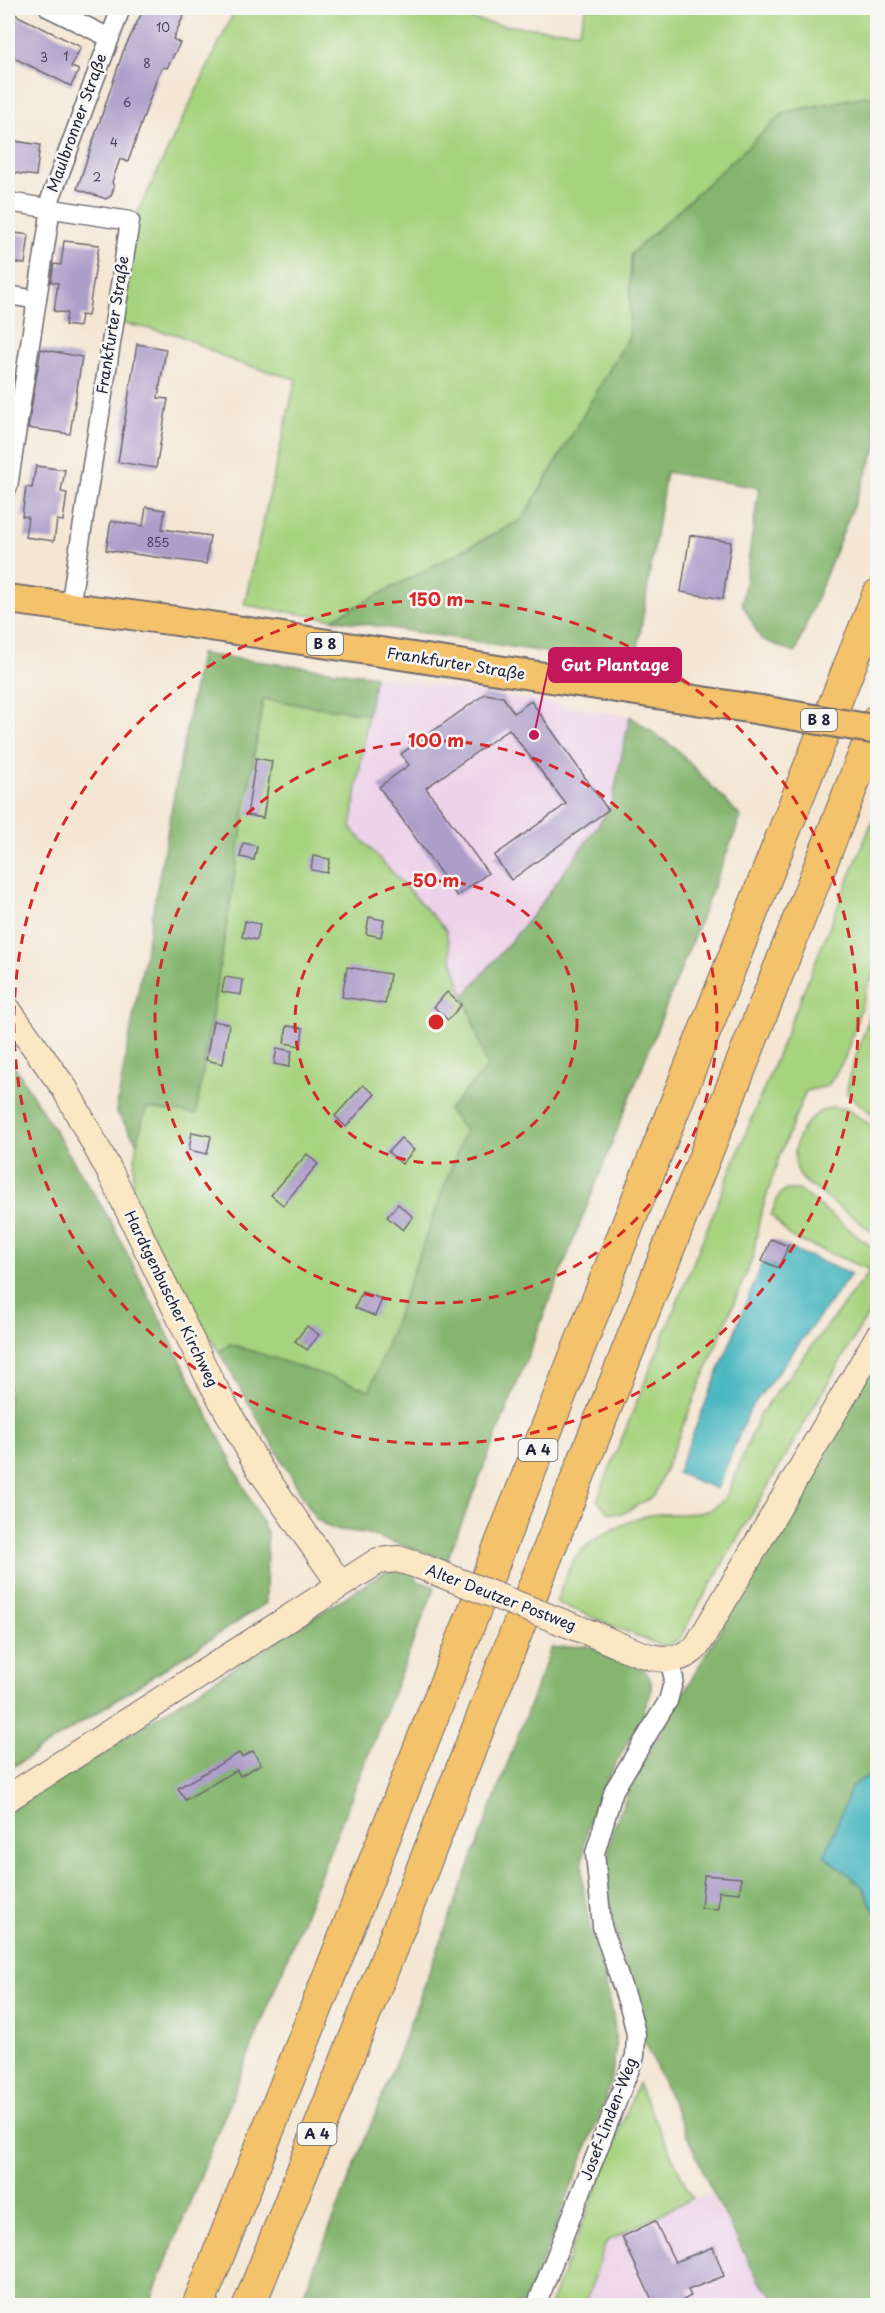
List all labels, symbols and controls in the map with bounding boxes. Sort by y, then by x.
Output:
house number: 10 [156,18,170,36]
house number: 1 [63,47,69,65]
house number: 3 [40,48,48,66]
street label: Maulbronner Straße [40,50,111,195]
house number: 8 [143,54,151,72]
house number: 6 [123,93,131,111]
house number: 4 [110,133,118,151]
house number: 2 [93,168,101,186]
street label: Frankfurter Straße [89,254,134,395]
house number: 855 [147,533,169,551]
text: 150 m [409,585,463,612]
road number: B 8 [307,633,343,655]
street label: Frankfurter Straße [386,640,527,685]
callout: Gut Plantage [549,648,681,682]
text: Gut Plantage [561,652,669,676]
road number: B 8 [801,709,837,731]
text: 100 m [408,726,464,753]
text: 50 m [413,866,459,893]
centre of rings [426,1012,446,1032]
street label: Hardtgenbuscher Kirchweg [119,1206,225,1391]
road number: A 4 [518,1439,558,1461]
street label: Alter Deutzer Postweg [423,1557,580,1636]
street label: Josef-Linden-Weg [574,2054,642,2183]
road number: A 4 [298,2123,336,2145]

